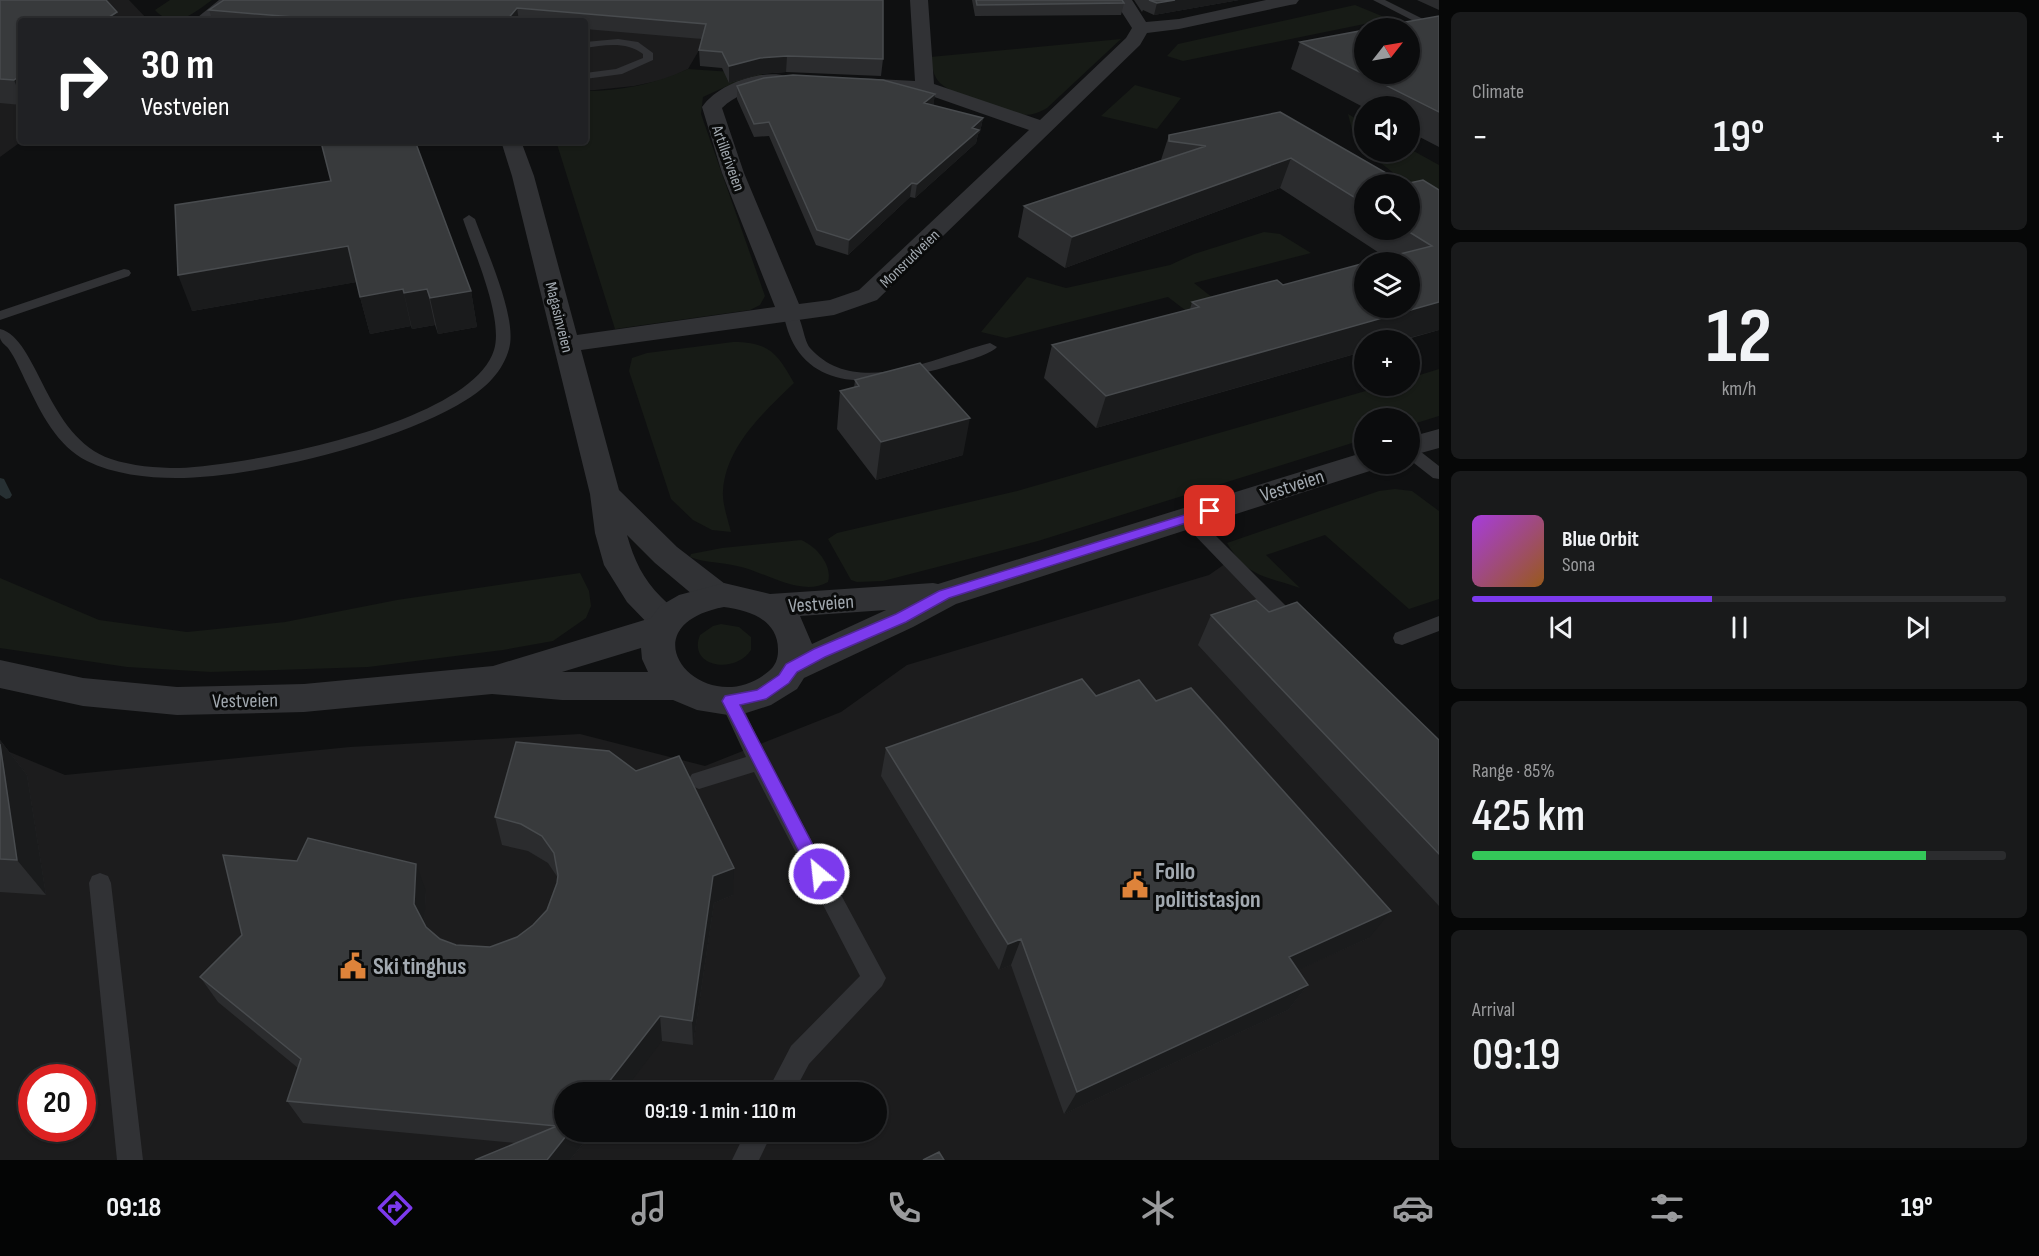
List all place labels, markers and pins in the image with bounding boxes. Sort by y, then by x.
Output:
pin [1184,485,1235,536]
place label: Follo politistasjon [1155,857,1261,914]
public building icon: Follo politistasjon [1120,870,1150,900]
public building icon: Ski tinghus [338,951,368,981]
place label: Ski tinghus [373,952,466,981]

